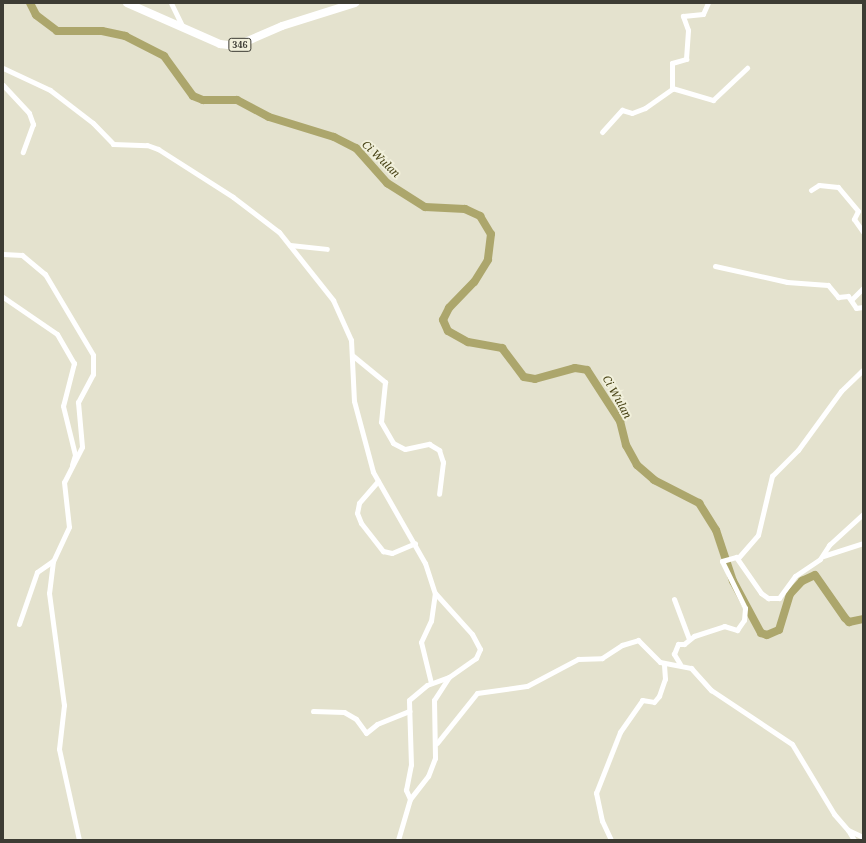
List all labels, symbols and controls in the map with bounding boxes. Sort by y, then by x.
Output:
road number: 346 [228,38,252,52]
water label: Ci Wulan [359,138,403,180]
water label: Ci Wulan [600,373,634,421]

